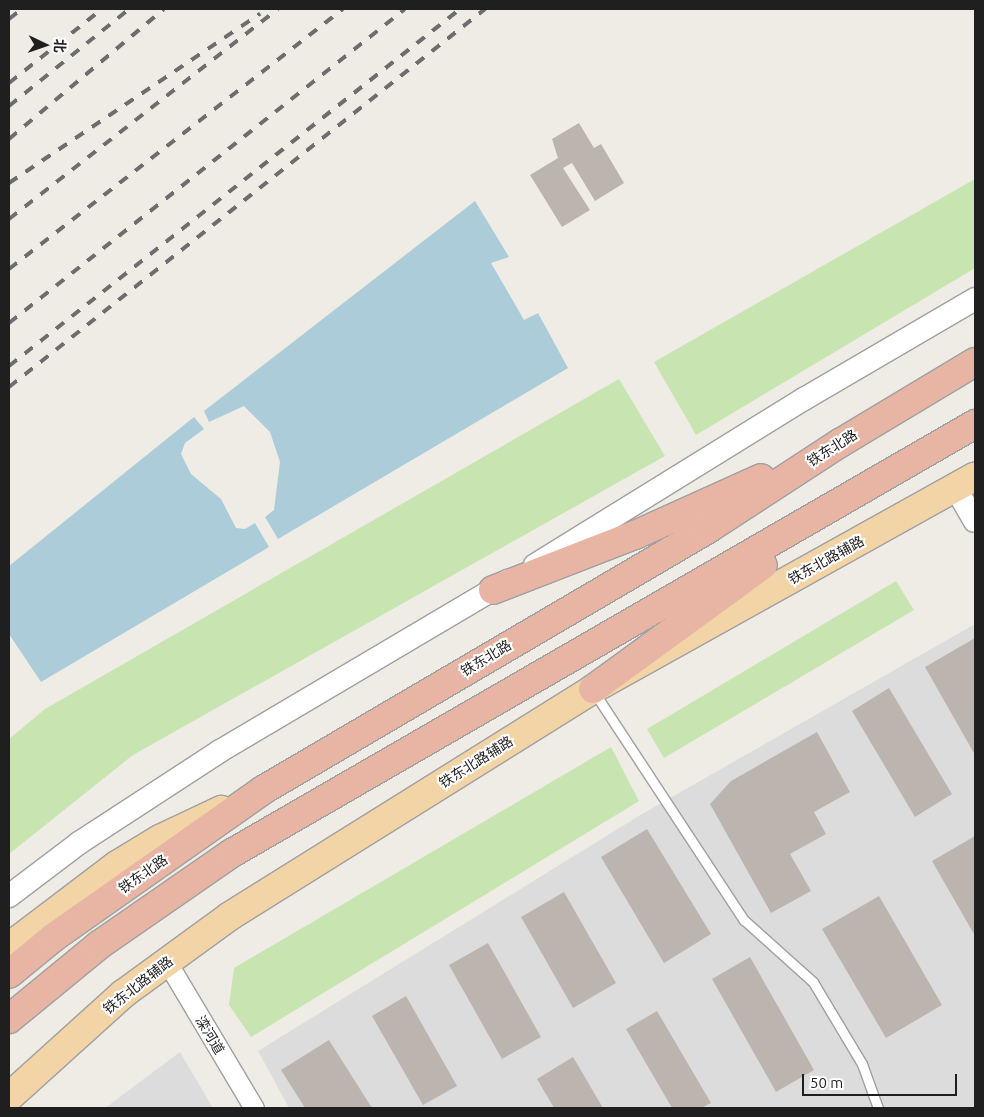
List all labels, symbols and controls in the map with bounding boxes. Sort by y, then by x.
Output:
north arrow [20,20,70,70]
text: 北 [52,38,68,53]
street label: 铁东北路 [804,426,860,470]
street label: 铁东北路辅路 [785,532,867,588]
street label: 铁东北路 [458,636,514,680]
street label: 铁东北路辅路 [436,733,516,791]
street label: 铁东北路 [115,851,171,897]
street label: 铁东北路辅路 [100,953,176,1017]
street label: 滦河道 [192,1013,228,1057]
scale bar [804,1064,959,1096]
text: 50 m [810,1074,843,1091]

